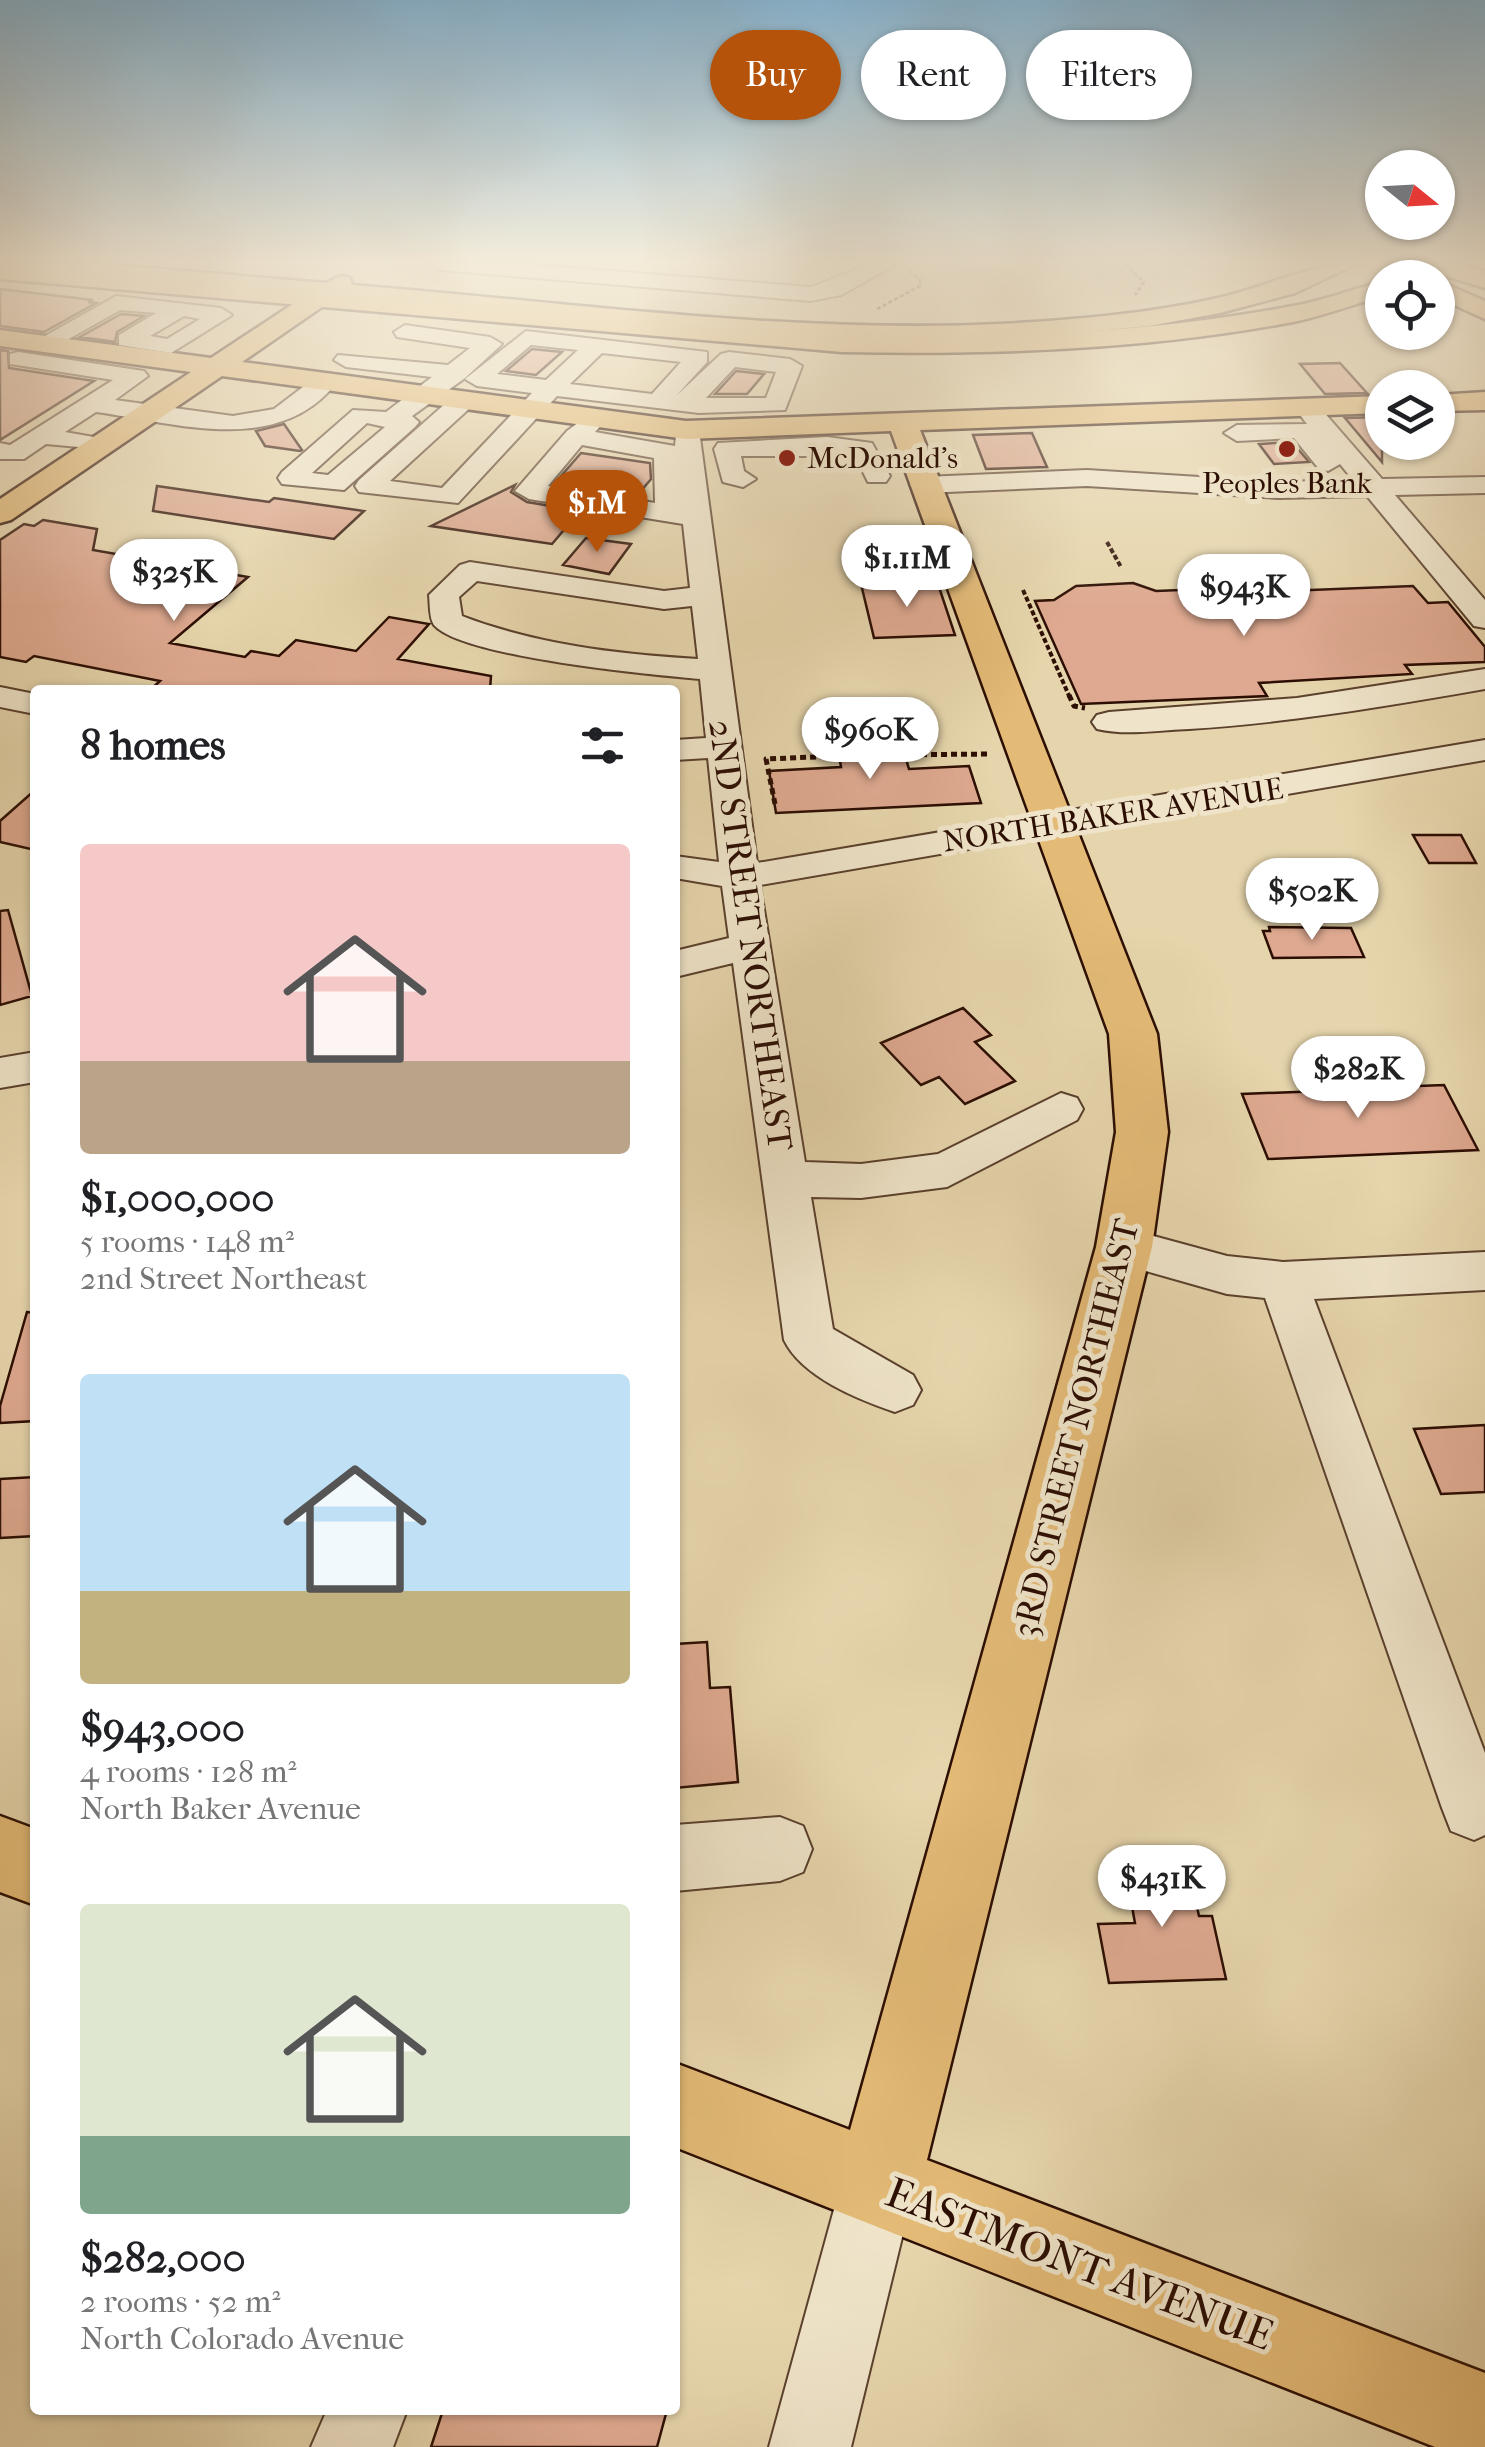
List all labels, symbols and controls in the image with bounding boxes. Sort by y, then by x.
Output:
chip: Buy [710,30,841,120]
chip: Rent [861,30,1006,120]
chip: Filters [1026,30,1192,120]
north arrow [1365,150,1455,240]
map controls [1365,150,1455,460]
button: locate [1365,260,1455,350]
button: layers [1365,370,1455,460]
marker: Peoples Bank [1276,438,1298,460]
place label: McDonald's [807,441,958,476]
marker: McDonald's [776,447,798,469]
place label: Peoples Bank [1202,466,1373,501]
pin: $1M [549,470,645,555]
text: $1M [568,484,626,521]
pin: $1.11M [826,525,988,610]
pin: $325K [104,539,244,624]
text: $1.11M [863,539,951,576]
text: $325K [132,553,216,590]
pin: $943K [1174,554,1314,639]
text: $943K [1199,568,1289,605]
pin: $960K [800,697,940,782]
text: $960K [824,711,916,748]
street label: 2ND STREET NORTHEAST [700,717,801,1153]
icon: filters [575,718,630,773]
text: 8 homes [80,721,226,770]
street label: NORTH BAKER AVENUE [940,771,1286,860]
pin: $502K [1242,858,1382,943]
text: $502K [1268,872,1356,909]
icon: home [265,909,445,1089]
pin: $282K [1288,1036,1428,1121]
text: $282K [1313,1050,1403,1087]
text: $1,000,000 [80,1174,275,1223]
street label: 3RD STREET NORTHEAST [1004,1214,1147,1641]
text: 5 rooms · 148 m² [80,1223,294,1260]
text: 2nd Street Northeast [80,1260,367,1297]
icon: home [265,1439,445,1619]
text: $943,000 [80,1704,245,1753]
text: 4 rooms · 128 m² [80,1753,297,1790]
text: North Baker Avenue [80,1790,361,1827]
pin: $431K [1092,1845,1232,1930]
text: $431K [1120,1859,1204,1896]
icon: home [265,1969,445,2149]
street label: EASTMONT AVENUE [879,2168,1280,2361]
text: $282,000 [80,2234,246,2283]
text: 2 rooms · 52 m² [80,2283,280,2320]
text: North Colorado Avenue [80,2320,404,2357]

